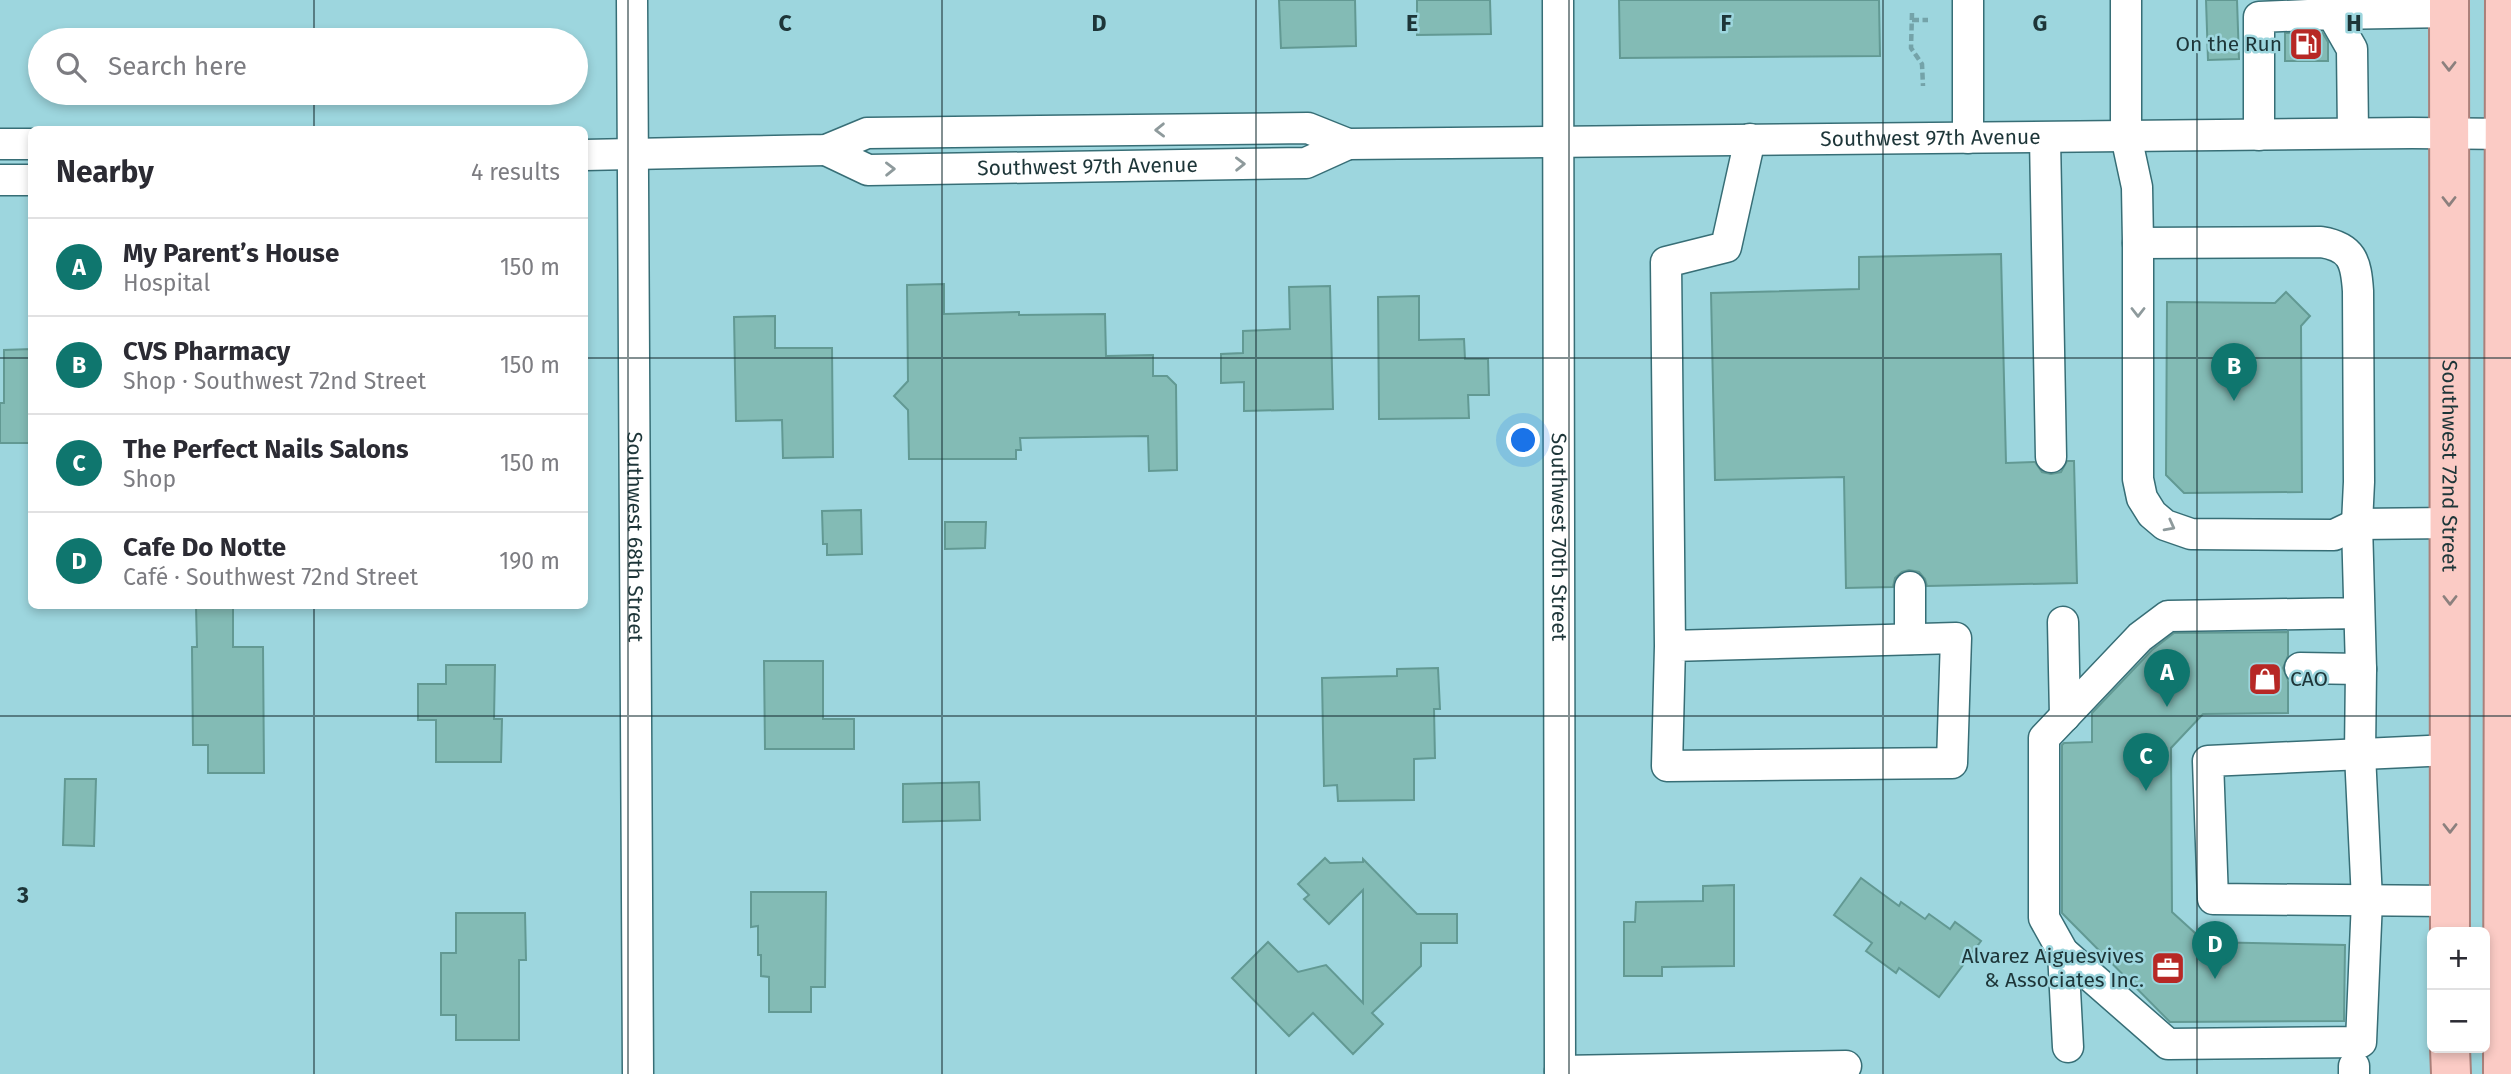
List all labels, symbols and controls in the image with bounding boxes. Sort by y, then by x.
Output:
text: C [778,9,792,37]
text: D [1092,9,1107,37]
text: E [1406,9,1418,37]
text: F [1720,9,1732,37]
text: G [2033,9,2047,37]
text: H [2346,9,2362,37]
fuel station icon: On the Run [2287,25,2325,63]
search box [28,28,588,105]
place label: On the Run [2175,31,2282,57]
icon: search [52,48,90,86]
text: Search here [108,51,247,82]
one-way arrow [2441,62,2457,72]
one-way arrow [1155,122,1165,138]
street label: Southwest 97th Avenue [1820,124,2041,152]
street label: Southwest 97th Avenue [977,152,1198,181]
text: Nearby [56,154,154,190]
one-way arrow [1235,156,1245,172]
text: 4 results [471,158,560,186]
one-way arrow [884,162,895,177]
one-way arrow [2441,196,2457,207]
text: My Parent’s House [123,238,339,269]
text: A [72,253,86,281]
text: 150 m [500,253,560,281]
text: Hospital [123,269,210,297]
one-way arrow [2130,307,2146,317]
text: CVS Pharmacy [123,336,290,367]
pin: B [2211,343,2257,401]
text: B [72,351,86,379]
text: 150 m [500,351,560,379]
street label: Southwest 72nd Street [2436,360,2463,573]
text: Shop · Southwest 72nd Street [123,367,426,395]
your location [1506,423,1540,457]
street label: Southwest 68th Street [621,432,649,643]
street label: Southwest 70th Street [1546,433,1572,642]
text: The Perfect Nails Salons [123,434,409,465]
text: C [72,449,86,477]
text: 150 m [500,449,560,477]
text: Shop [123,465,176,493]
one-way arrow [2163,518,2176,531]
text: Cafe Do Notte [123,532,286,563]
text: D [72,547,86,575]
text: 190 m [499,547,560,575]
text: Café · Southwest 72nd Street [123,563,418,591]
one-way arrow [2442,595,2458,606]
pin: A [2144,649,2190,707]
shop icon: CAO [2246,660,2284,698]
place label: CAO [2290,666,2328,692]
pin: C [2123,733,2169,791]
one-way arrow [2442,823,2458,833]
text: 3 [16,881,29,909]
pin: D [2192,921,2238,979]
map controls [2427,927,2490,1053]
button: + [2427,927,2490,990]
place label: Alvarez Aiguesvives & Associates Inc. [1962,943,2144,993]
office icon: Alvarez Aiguesvives & Associates Inc. [2149,949,2187,987]
button: − [2427,990,2490,1053]

